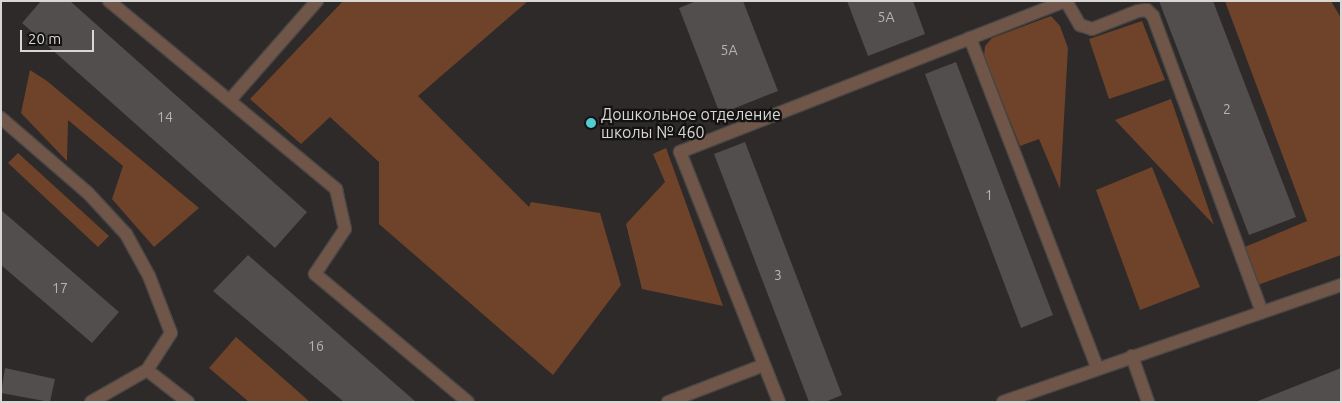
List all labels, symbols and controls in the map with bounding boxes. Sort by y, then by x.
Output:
house number: 5А [878,9,894,25]
scale bar [22,20,96,52]
text: 20 m [28,30,61,47]
house number: 5А [721,42,737,58]
house number: 2 [1223,101,1231,117]
place label: Дошкольное отделение школы № 460 [601,104,781,142]
house number: 14 [157,109,173,125]
marker: Дошкольное отделение школы № 460 [585,117,597,129]
house number: 1 [985,187,993,203]
house number: 3 [774,267,782,283]
house number: 17 [52,280,68,296]
house number: 16 [308,338,324,354]

